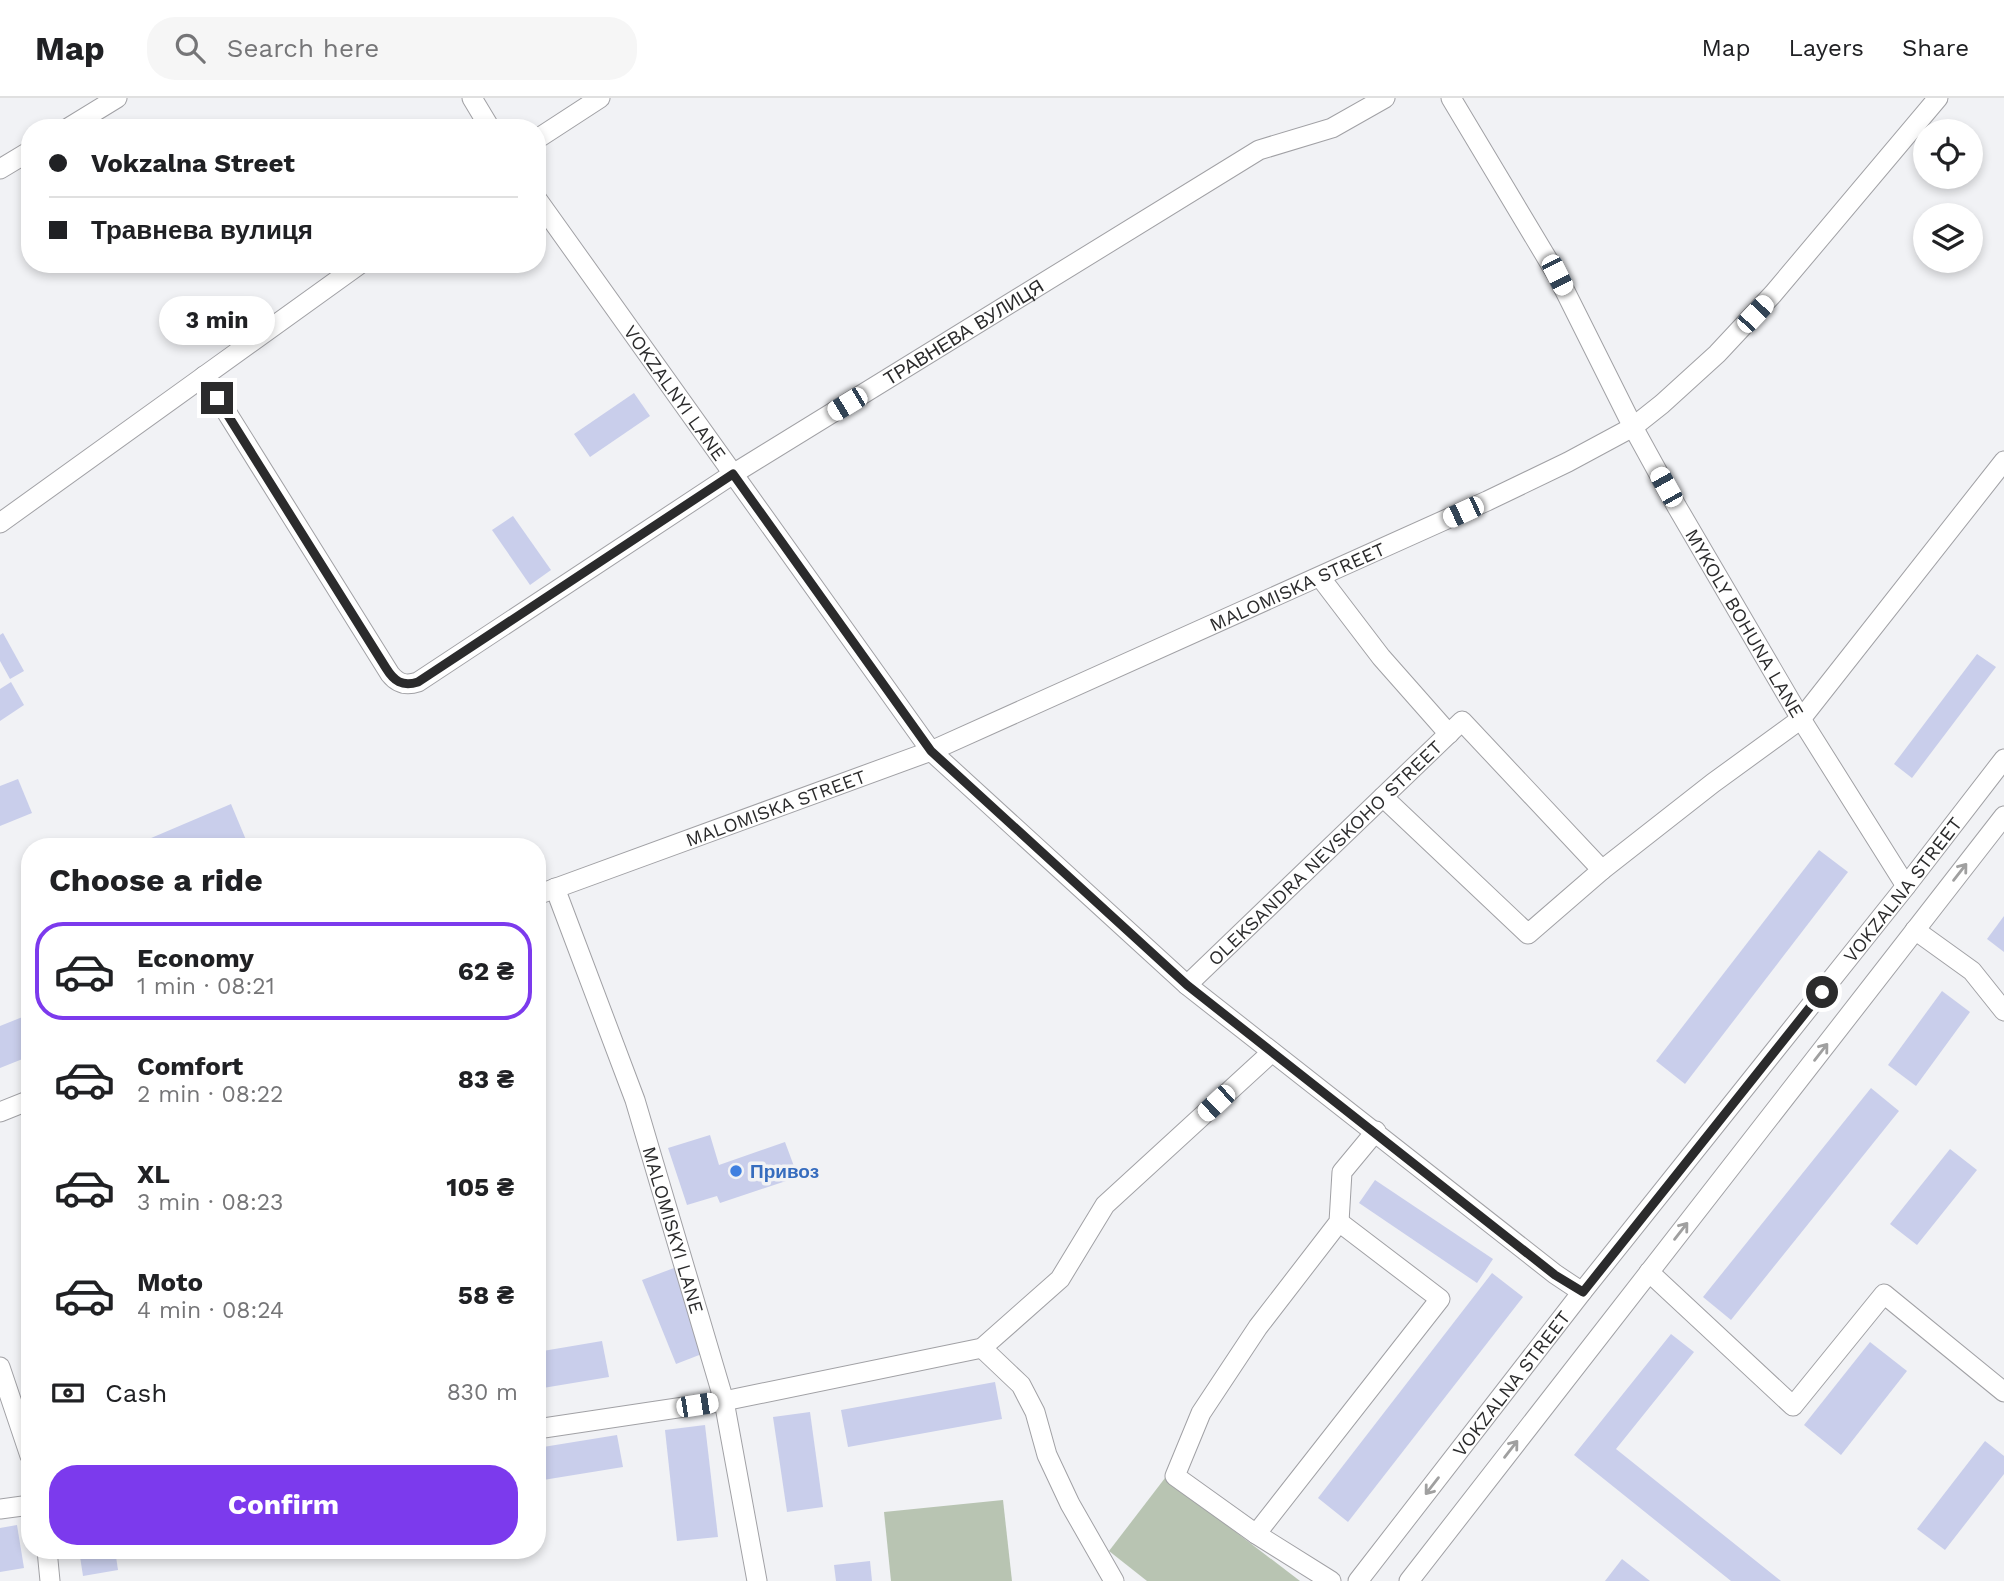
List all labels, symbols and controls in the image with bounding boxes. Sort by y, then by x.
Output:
search box [147,17,637,80]
text: Map [35,29,105,68]
icon: search [171,29,209,67]
text: Search here [227,33,379,63]
text: Map [1702,34,1750,62]
text: Layers [1788,34,1864,62]
text: Share [1902,34,1969,62]
map controls [1913,119,1983,273]
button: locate [1913,119,1983,189]
text: Vokzalna Street [91,148,295,178]
button: layers [1913,203,1983,273]
text: Травнева вулиця [91,215,313,245]
car [1539,252,1576,298]
street label: ТРАВНЕВА ВУЛИЦЯ [880,275,1048,390]
car [1733,291,1778,337]
callout: 3 min [159,296,275,345]
text: 3 min [186,307,248,334]
street label: VOKZALNYI LANE [619,321,731,465]
route end [201,382,233,414]
car [824,384,871,424]
car [1647,464,1686,510]
car [1440,494,1487,530]
street label: MYKOLY BOHUNA LANE [1680,525,1809,722]
street label: MALOMISKA STREET [1206,537,1389,636]
street label: OLEKSANDRA NEVSKOHO STREET [1203,736,1447,971]
street label: MALOMISKA STREET [682,765,869,852]
street label: VOKZALNA STREET [1839,813,1967,967]
text: Choose a ride [49,861,263,899]
one-way arrow [1953,864,1968,882]
icon: car [53,940,116,1003]
text: Economy [137,943,254,973]
text: 62 ₴ [458,956,514,986]
text: 1 min · 08:21 [137,973,275,1000]
route start [1806,976,1838,1008]
one-way arrow [1813,1043,1828,1061]
icon: car [53,1048,116,1111]
text: Comfort [137,1051,243,1081]
text: 83 ₴ [458,1064,514,1094]
text: 2 min · 08:22 [137,1081,284,1108]
car [1194,1081,1239,1125]
street label: MALOMISKYI LANE [637,1144,708,1316]
icon: car [53,1156,116,1219]
text: XL [137,1159,170,1189]
place label: Привоз [750,1160,819,1183]
marker: Привоз [728,1163,744,1179]
text: 105 ₴ [446,1172,514,1202]
text: 3 min · 08:23 [137,1189,284,1216]
one-way arrow [1673,1223,1688,1241]
icon: car [53,1264,116,1327]
text: Moto [137,1267,203,1297]
text: 58 ₴ [458,1280,514,1310]
text: 4 min · 08:24 [137,1297,284,1324]
street label: VOKZALNA STREET [1448,1306,1575,1461]
icon: cash [49,1374,87,1412]
text: Cash [105,1378,167,1408]
text: 830 m [447,1379,518,1406]
car [675,1391,720,1419]
one-way arrow [1503,1441,1518,1459]
button: Confirm [49,1465,518,1545]
one-way arrow [1424,1477,1439,1495]

